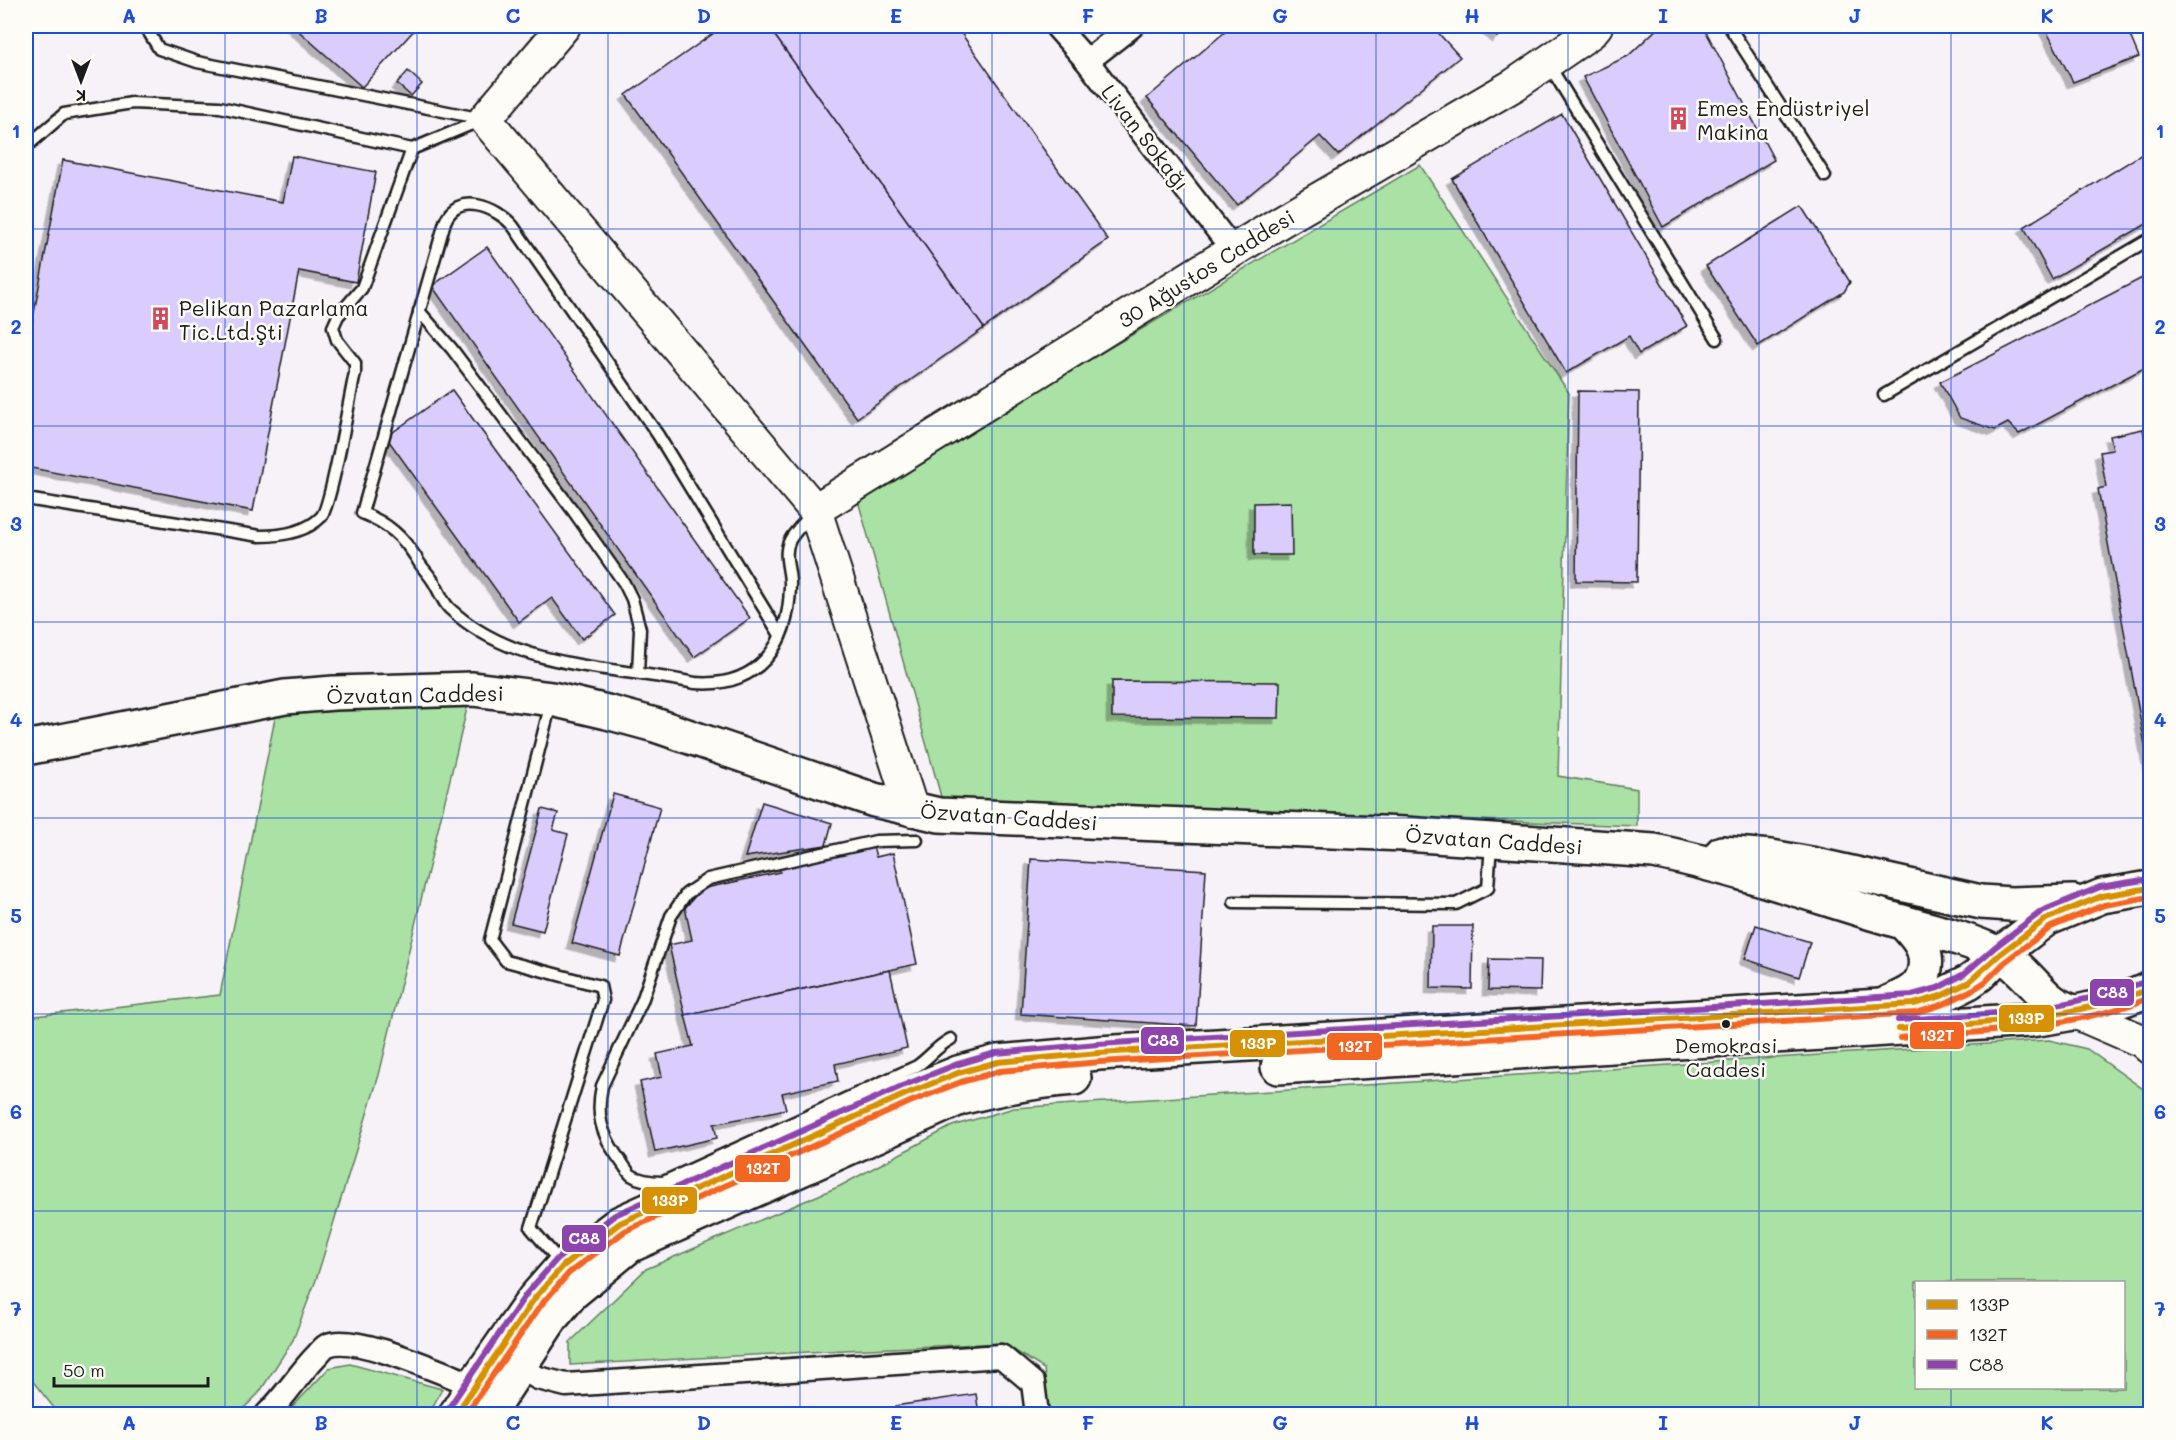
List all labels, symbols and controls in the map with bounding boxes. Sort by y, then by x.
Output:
text: A [122,2,136,28]
text: B [314,2,328,28]
text: C [506,2,521,28]
text: D [697,2,711,28]
text: E [890,2,902,28]
text: F [1082,2,1095,28]
text: G [1272,2,1288,28]
text: H [1464,2,1480,28]
text: I [1658,2,1668,28]
text: J [1848,2,1862,28]
text: K [2040,2,2054,28]
north arrow [51,51,111,111]
street label: Livan Sokağı [1096,79,1196,195]
text: K [76,86,86,107]
place label: Emes Endüstriyel Makina [1697,94,1870,145]
building icon: Emes Endüstriyel Makina [1666,106,1692,132]
text: 1 [12,117,20,143]
text: 1 [2156,117,2164,143]
street label: 30 Ağustos Caddesi [1113,203,1299,333]
place label: Pelikan Pazarlama Tic.Ltd.Şti [179,294,369,345]
building icon: Pelikan Pazarlama Tic.Ltd.Şti [148,306,174,332]
text: 2 [10,313,22,339]
text: 2 [2154,313,2166,339]
text: 3 [10,510,22,536]
text: 3 [2154,510,2166,536]
street label: Özvatan Caddesi [326,679,504,709]
text: 4 [10,706,23,732]
text: 4 [2154,706,2167,732]
street label: Özvatan Caddesi [920,796,1098,836]
street label: Özvatan Caddesi [1405,820,1583,860]
text: 5 [10,902,22,928]
text: 5 [2154,902,2166,928]
line badge: C88 [2089,978,2135,1007]
text: C88 [2096,981,2128,1002]
line badge: 133P [1998,1004,2055,1033]
text: 133P [2007,1007,2045,1028]
marker: Demokrasi Caddesi [1720,1018,1732,1030]
line badge: 132T [1909,1021,1965,1050]
text: 132T [1919,1024,1955,1045]
line badge: C88 [1140,1026,1185,1055]
text: C88 [1147,1029,1179,1050]
line badge: 133P [1229,1029,1286,1058]
text: 133P [1239,1032,1277,1053]
line badge: 132T [1326,1032,1383,1061]
place label: Demokrasi Caddesi [1675,1032,1777,1082]
text: 132T [1337,1035,1373,1056]
text: 6 [10,1098,22,1124]
text: 6 [2154,1098,2166,1124]
line badge: 132T [734,1154,791,1183]
text: 132T [745,1157,781,1178]
line badge: 133P [641,1186,698,1215]
text: 133P [651,1189,689,1210]
line badge: C88 [561,1224,607,1253]
text: C88 [568,1227,600,1248]
legend [1915,1281,2125,1389]
text: 133P [1969,1292,2009,1316]
text: 7 [10,1295,22,1321]
text: 7 [2154,1295,2166,1321]
text: 132T [1969,1322,2008,1346]
scale bar [54,1350,208,1388]
text: C88 [1969,1352,2004,1376]
text: 50 m [63,1358,105,1382]
text: A [122,1409,136,1435]
text: B [314,1409,328,1435]
text: C [506,1409,521,1435]
text: D [697,1409,711,1435]
text: E [890,1409,902,1435]
text: F [1082,1409,1095,1435]
text: G [1272,1409,1288,1435]
text: H [1464,1409,1480,1435]
text: I [1658,1409,1668,1435]
text: J [1848,1409,1862,1435]
text: K [2040,1409,2054,1435]

